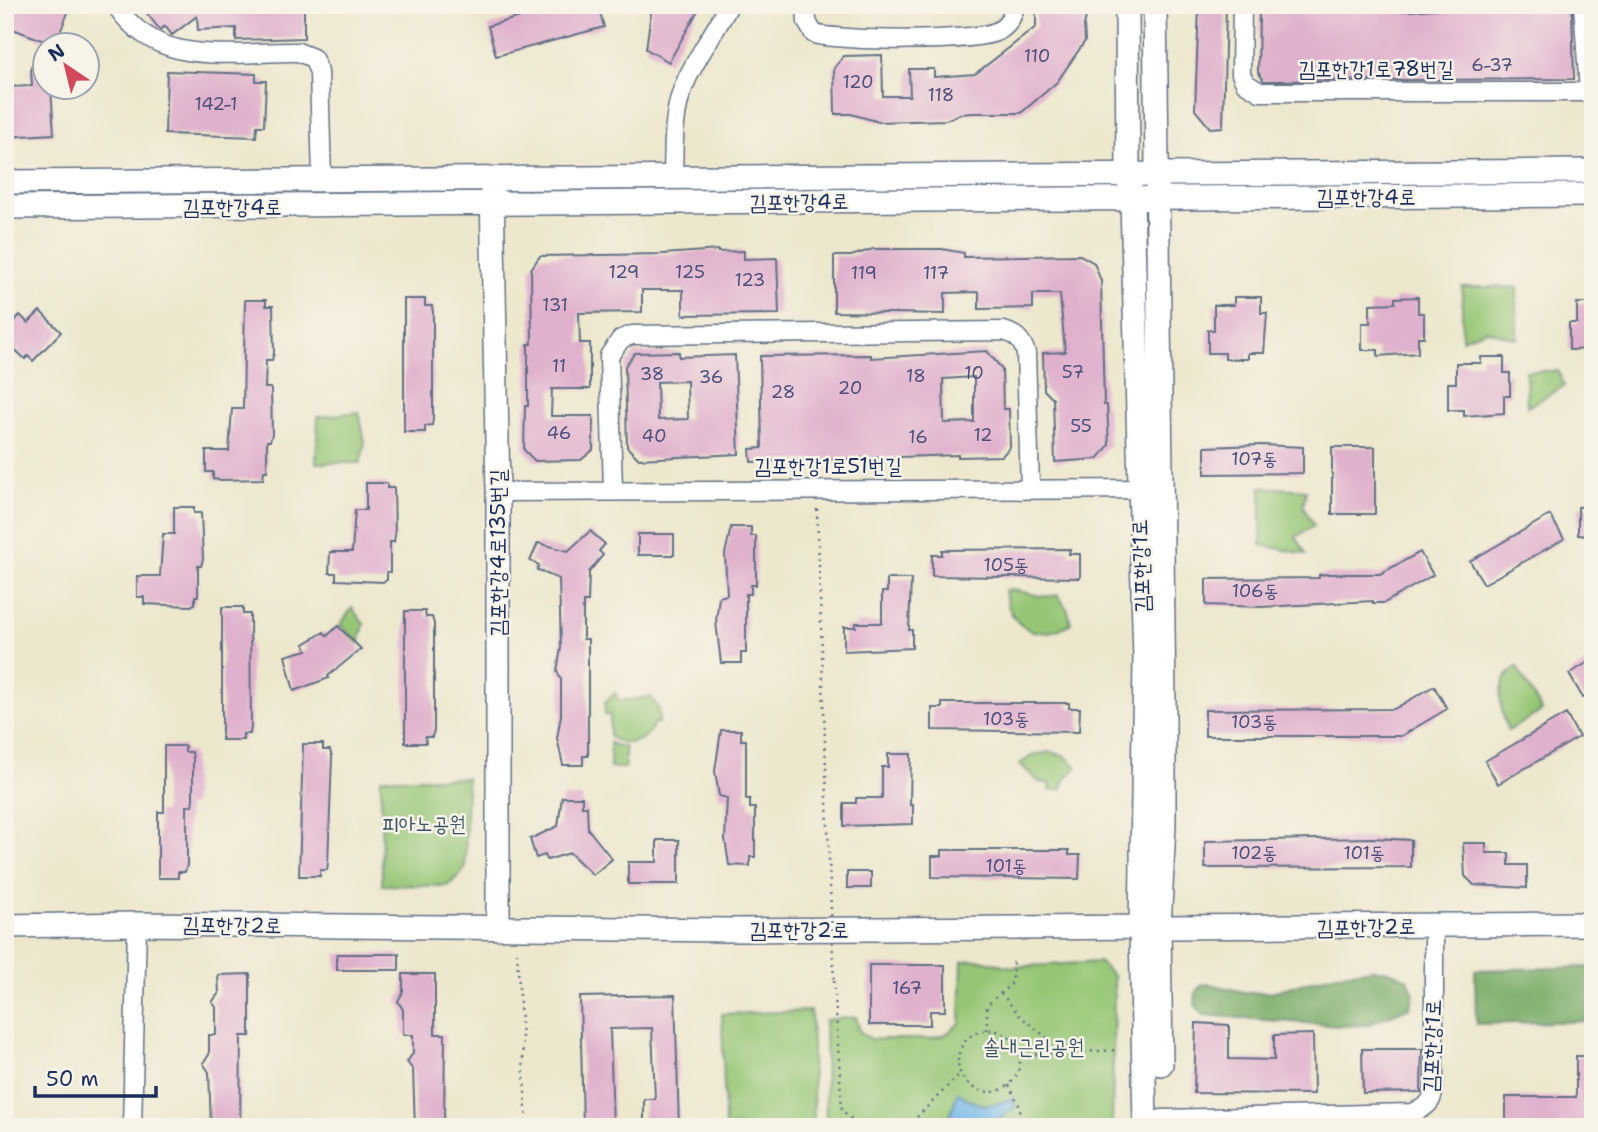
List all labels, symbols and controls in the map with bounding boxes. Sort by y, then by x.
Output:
north arrow [32,32,102,102]
text: N [43,38,70,67]
house number: 110 [1024,44,1050,68]
house number: 6-37 [1471,53,1513,77]
street label: 김포한강1로78번길 [1298,55,1454,83]
house number: 120 [842,70,874,94]
house number: 118 [928,83,954,107]
house number: 142-1 [194,92,238,116]
street label: 김포한강4로 [1316,183,1416,211]
street label: 김포한강4로 [749,187,849,217]
street label: 김포한강4로 [182,193,282,221]
house number: 129 [609,260,639,284]
house number: 125 [675,260,705,284]
house number: 119 [851,261,877,285]
house number: 117 [923,261,949,285]
house number: 123 [735,268,765,292]
house number: 131 [542,293,568,317]
house number: 11 [552,354,566,378]
house number: 57 [1062,360,1084,384]
house number: 10 [964,361,984,385]
house number: 38 [640,362,664,386]
house number: 18 [906,364,926,388]
house number: 36 [699,365,723,389]
house number: 20 [838,376,862,400]
house number: 28 [771,380,795,404]
house number: 55 [1070,414,1092,438]
house number: 46 [547,421,571,445]
house number: 12 [973,423,993,447]
house number: 40 [641,424,667,448]
house number: 16 [908,425,928,449]
house number: 107동 [1231,447,1277,471]
street label: 김포한강1로51번길 [754,452,902,480]
street label: 김포한강4로135번길 [484,469,512,637]
street label: 김포한강1로 [1125,519,1157,613]
house number: 105동 [984,553,1028,577]
house number: 106동 [1232,579,1278,603]
house number: 103동 [983,707,1029,731]
house number: 103동 [1231,710,1277,734]
park label: 피아노공원 [382,810,466,838]
house number: 102동 [1231,841,1277,865]
house number: 101동 [1343,841,1385,865]
house number: 101동 [985,854,1027,878]
street label: 김포한강2로 [182,910,282,940]
street label: 김포한강2로 [1316,912,1416,942]
street label: 김포한강2로 [749,916,849,944]
house number: 167 [892,976,922,1000]
street label: 김포한강1로 [1416,999,1448,1093]
park label: 솔내근린공원 [983,1033,1085,1061]
scale bar [35,1055,156,1099]
text: 50 m [46,1065,99,1093]

